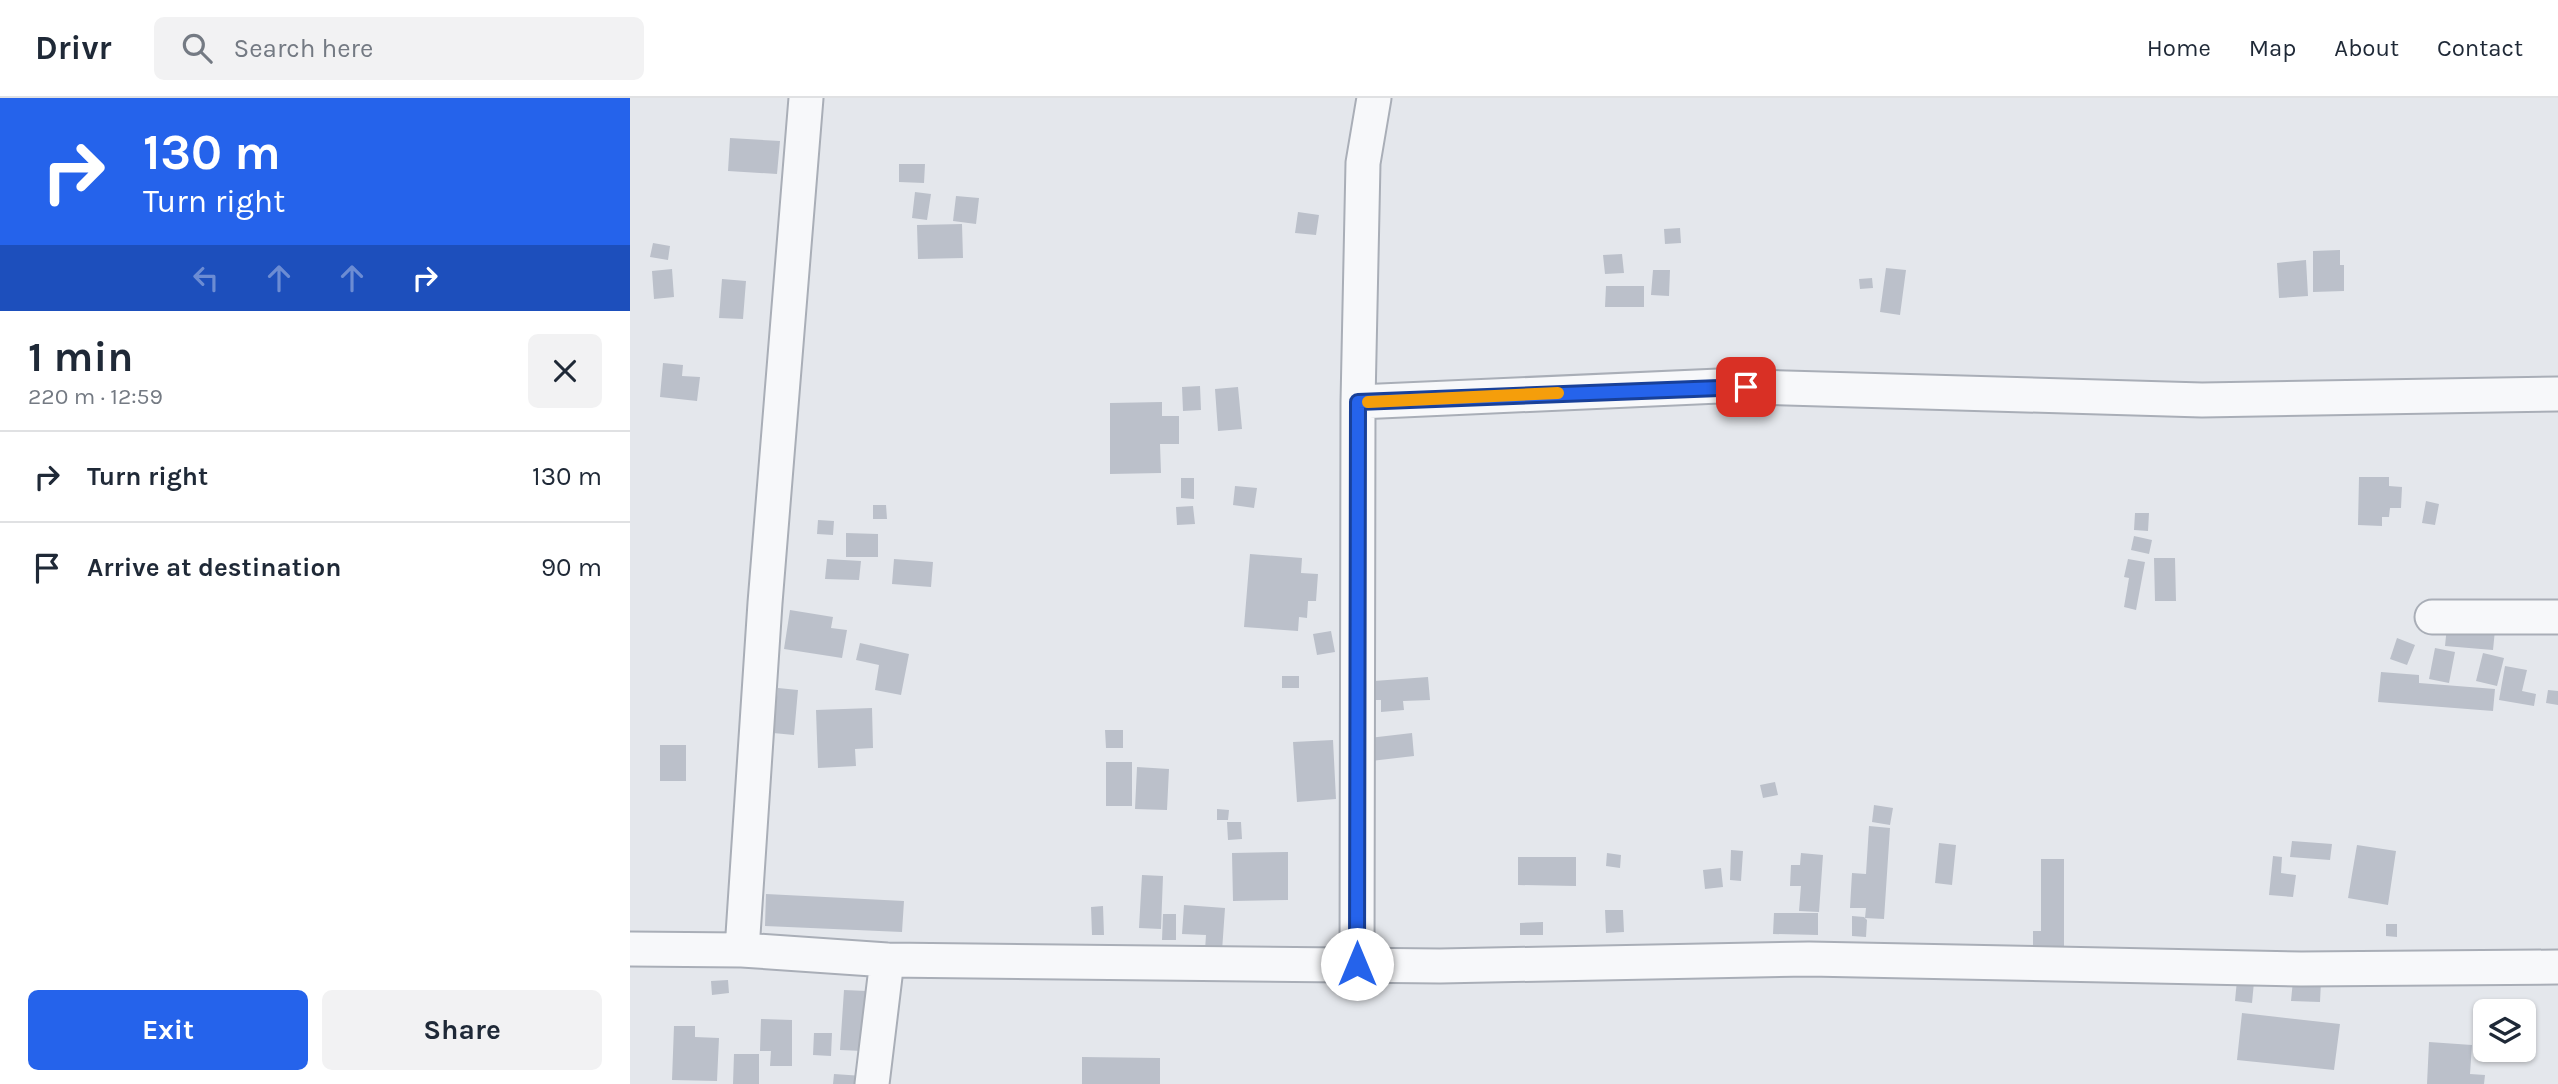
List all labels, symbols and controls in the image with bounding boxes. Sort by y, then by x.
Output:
search box [154,17,644,80]
text: Drivr [35,29,112,67]
icon: search [178,29,216,67]
text: Search here [234,33,373,64]
text: Home [2147,34,2211,62]
text: Map [2249,34,2296,62]
text: About [2334,34,2399,62]
text: Contact [2437,34,2523,62]
text: 130 m [143,124,281,181]
icon: right [28,126,119,217]
text: Turn right [143,183,285,220]
icon: left [187,259,225,297]
icon: ahead [260,259,298,297]
icon: ahead [333,259,371,297]
icon: right [406,259,444,297]
text: 1 min [28,332,133,382]
button: close [528,334,602,408]
pin [1716,357,1776,417]
icon: arrive [1727,368,1765,406]
text: 220 m · 12:59 [28,383,163,410]
icon: right [28,458,66,496]
text: Turn right [87,461,208,492]
text: 130 m [532,461,602,492]
icon: arrive [28,549,66,587]
text: Arrive at destination [87,552,341,583]
text: 90 m [541,552,602,583]
position arrow [1320,927,1394,1001]
button: Exit [28,990,308,1070]
button: Share [322,990,602,1070]
map controls [2473,999,2536,1062]
button: layers [2473,999,2536,1062]

